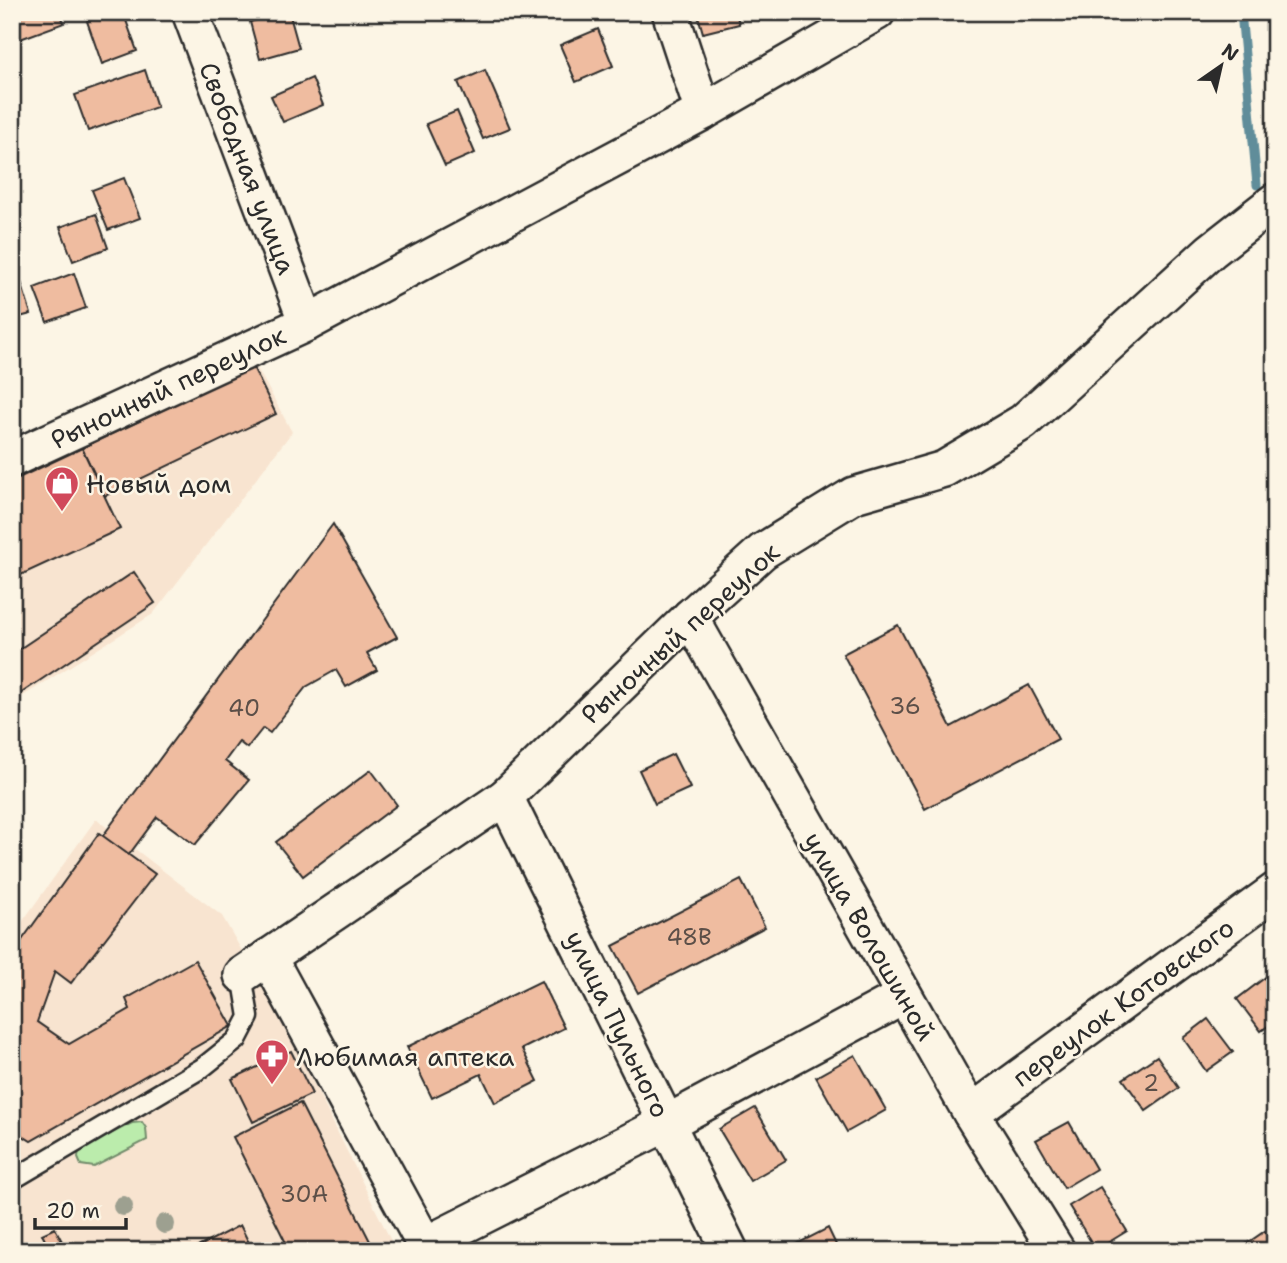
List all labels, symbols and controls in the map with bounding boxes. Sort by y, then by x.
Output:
north arrow [1186,32,1256,102]
text: N [1217,38,1243,67]
street label: Свободная улица [191,57,305,279]
street label: Рыночный переулок [45,317,291,457]
shop icon: Новый дом [43,464,81,513]
place label: Новый дом [86,466,231,501]
street label: Рыночный переулок [573,534,787,732]
house number: 36 [889,691,921,721]
house number: 40 [228,693,260,723]
street label: улица Волошиной [796,825,944,1047]
street label: переулок Котовского [1005,910,1241,1094]
house number: 48В [666,922,712,952]
street label: улица Пульного [558,925,678,1123]
pharmacy icon: Любимая аптека [253,1037,291,1086]
place label: Любимая аптека [296,1039,515,1074]
house number: 2 [1143,1068,1159,1098]
house number: 30А [280,1179,328,1209]
scale bar [35,1186,126,1230]
text: 20 m [46,1197,100,1225]

